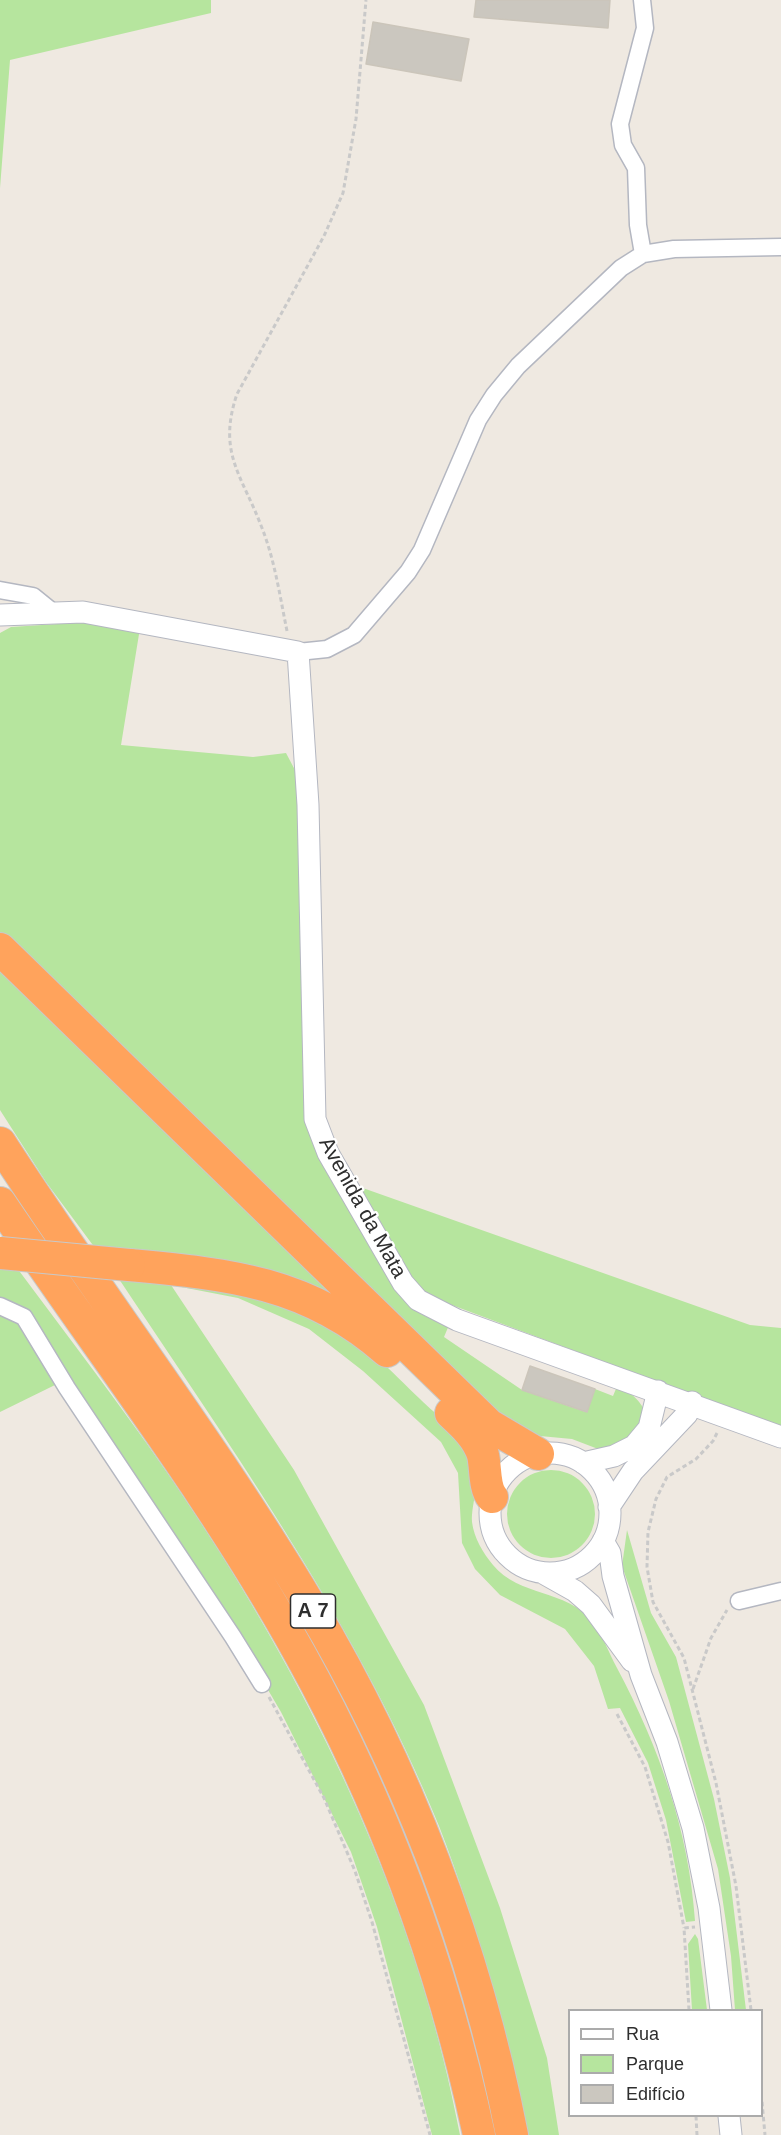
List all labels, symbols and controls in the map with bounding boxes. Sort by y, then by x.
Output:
street label: Avenida da Mata [313,1133,411,1283]
road number: A 7 [290,1594,336,1628]
legend [568,2009,763,2117]
text: Rua [626,2024,659,2044]
text: Parque [626,2054,684,2074]
text: Edifício [626,2084,685,2104]

